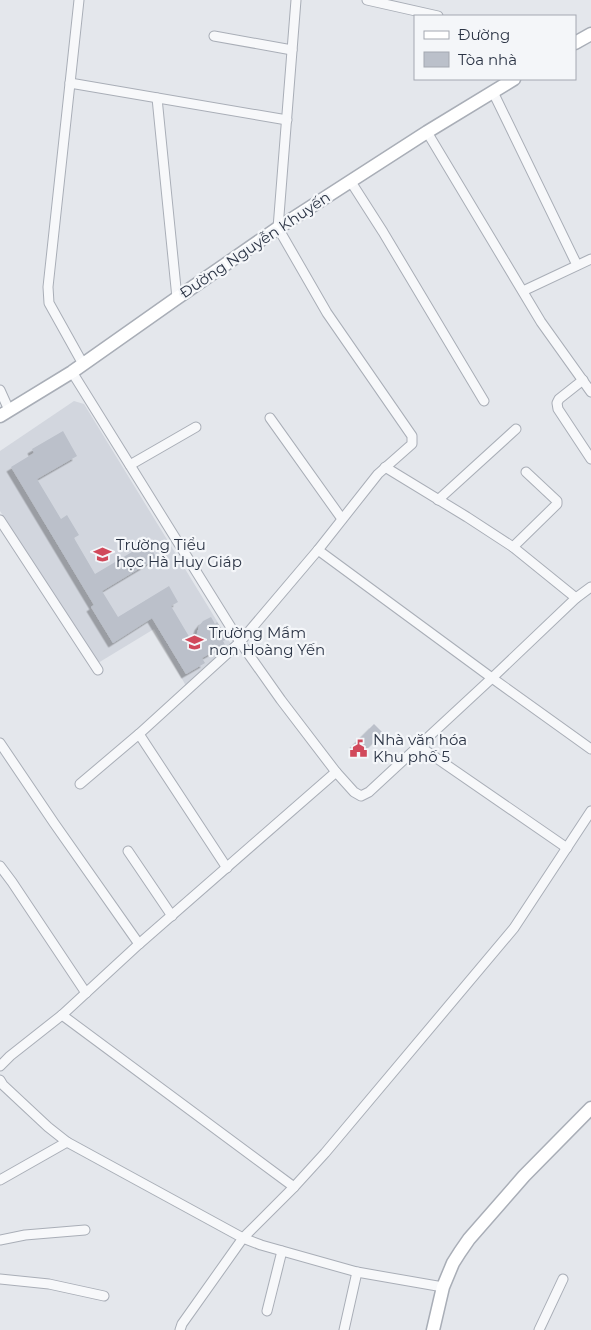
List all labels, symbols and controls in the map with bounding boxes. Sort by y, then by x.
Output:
legend [414,15,576,80]
text: Đường [458,25,510,44]
text: Tòa nhà [458,50,517,69]
street label: Đường Nguyễn Khuyến [176,187,334,302]
place label: Trường Tiểu học Hà Huy Giáp [116,535,242,571]
school or university icon: Trường Tiểu học Hà Huy Giáp [92,544,112,564]
place label: Trường Mầm non Hoàng Yến [209,623,325,659]
school or university icon: Trường Mầm non Hoàng Yến [185,632,205,652]
place label: Nhà văn hóa Khu phố 5 [373,730,467,766]
public building icon: Nhà văn hóa Khu phố 5 [349,739,369,759]

